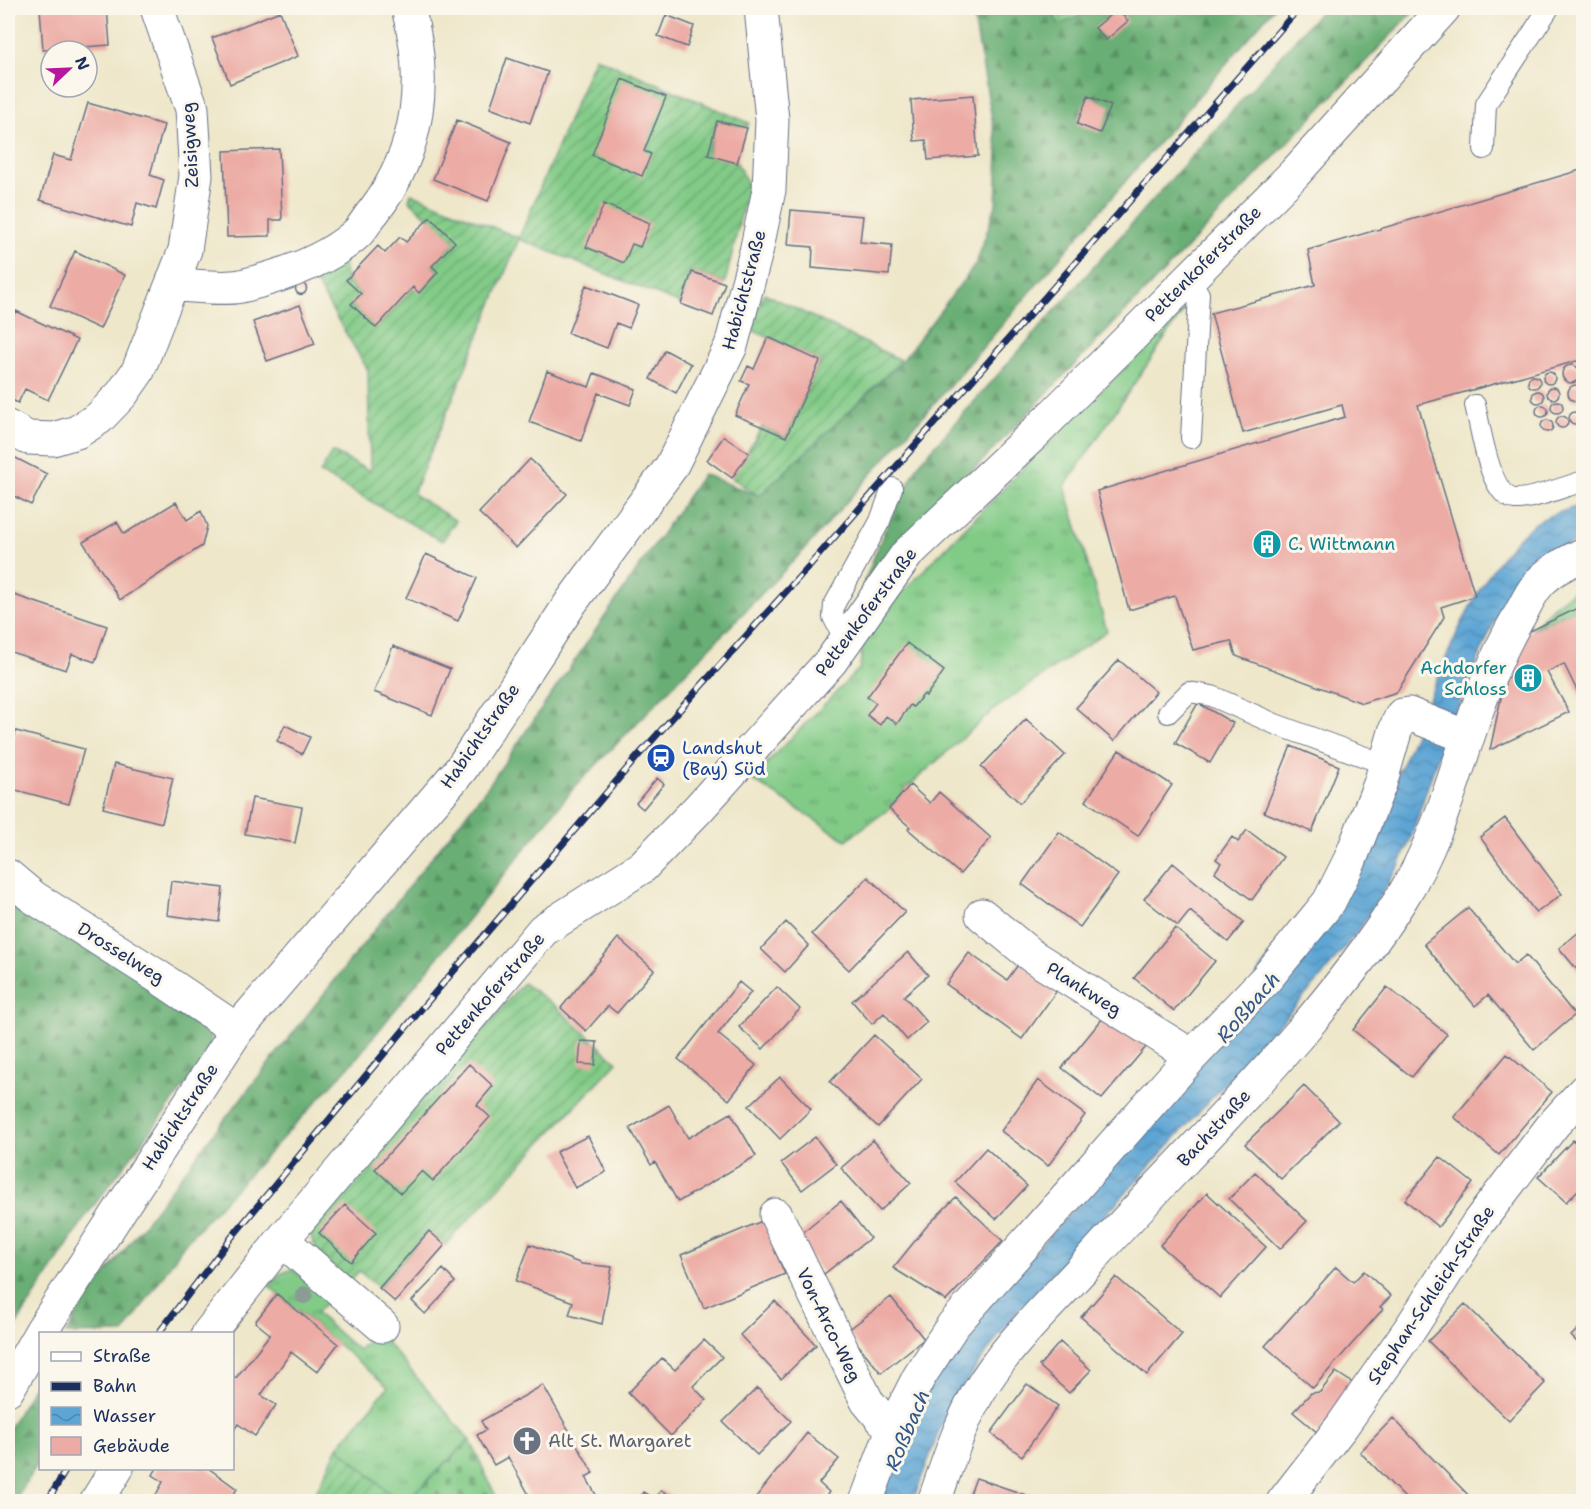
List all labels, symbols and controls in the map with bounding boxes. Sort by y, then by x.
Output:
north arrow [39,39,99,99]
text: N [70,53,94,73]
street label: Zeisigweg [176,102,204,188]
street label: Pettenkoferstraße [1139,200,1267,328]
street label: Habichtstraße [716,227,772,353]
building icon: C. Wittmann [1251,528,1283,560]
place label: C. Wittmann [1288,532,1395,556]
street label: Pettenkoferstraße [810,543,922,681]
place label: Achdorfer Schloss [1420,656,1507,701]
building icon: Achdorfer Schloss [1512,662,1544,694]
street label: Habichtstraße [435,678,525,794]
place label: Landshut (Bay) Süd [682,736,766,781]
station icon: Landshut (Bay) Süd [645,742,677,774]
street label: Drosselweg [73,917,169,989]
street label: Pettenkoferstraße [430,927,550,1061]
street label: Plankweg [1042,956,1126,1022]
water label: Roßbach [1210,966,1286,1048]
street label: Habichtstraße [136,1059,224,1175]
street label: Bachstraße [1172,1084,1256,1172]
street label: Stephan-Schleich-Straße [1362,1201,1500,1389]
street label: Von-Arco-Weg [791,1264,867,1386]
legend [39,1332,234,1470]
text: Straße [93,1344,151,1368]
text: Bahn [93,1374,137,1398]
water label: Roßbach [878,1386,936,1474]
text: Wasser [93,1404,156,1428]
church icon: Alt St. Margaret [511,1425,543,1457]
place label: Alt St. Margaret [548,1429,692,1453]
text: Gebäude [93,1434,170,1458]

